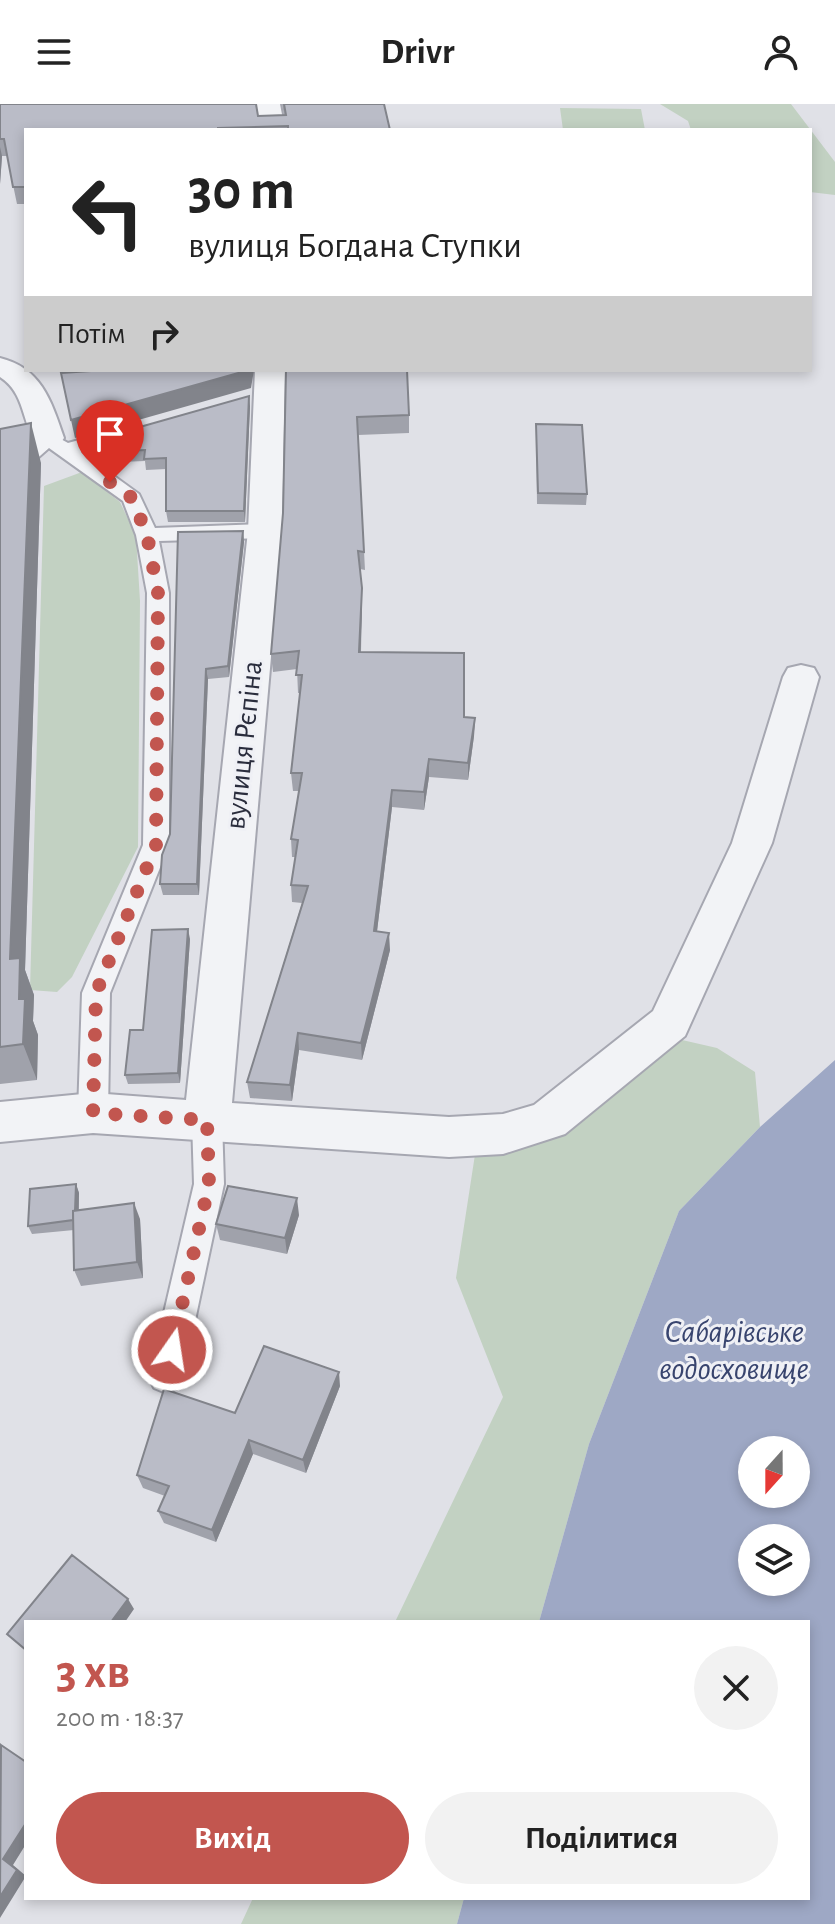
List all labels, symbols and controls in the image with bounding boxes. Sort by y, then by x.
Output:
icon: menu [32,30,76,74]
icon: person [759,30,803,74]
text: Drivr [381,34,454,70]
icon: left [56,160,160,264]
text: 30 m [188,163,295,219]
text: вулиця Богдана Ступки [188,228,522,264]
icon: right [142,312,186,356]
text: Потім [56,319,126,349]
pin [76,400,144,482]
icon: arrive [88,412,132,456]
street label: вулиця Рєпіна [220,659,268,831]
position arrow [130,1308,214,1392]
water label: Сабарівське водосховище [659,1316,809,1385]
north arrow [738,1436,810,1508]
map controls [738,1436,810,1596]
button: layers [738,1524,810,1596]
button: close [694,1646,778,1730]
text: 3 хв [56,1649,130,1697]
text: 200 m · 18:37 [56,1705,184,1731]
button: Вихід [56,1792,409,1884]
button: Поділитися [425,1792,778,1884]

